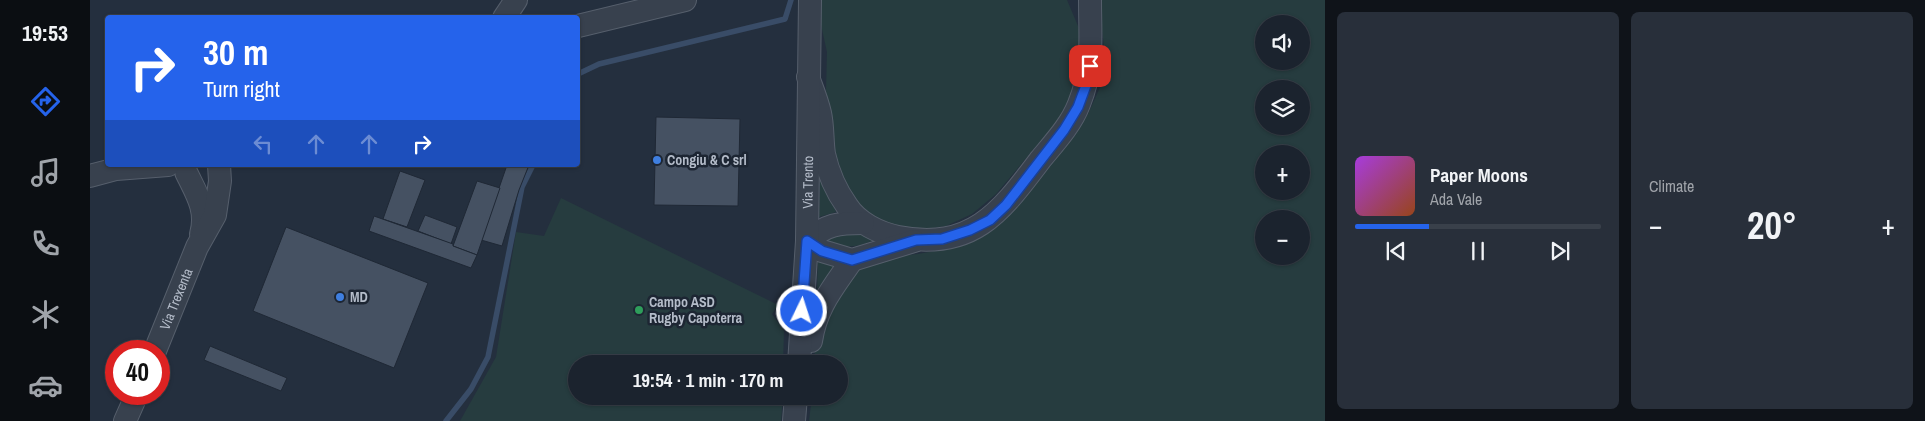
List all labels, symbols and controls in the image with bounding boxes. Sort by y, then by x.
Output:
map controls [1255,15,1310,265]
button: sound [1255,15,1310,70]
text: 19:53 [22,18,68,48]
text: 30 m [203,29,268,76]
icon: right [120,35,185,100]
pin [1069,45,1111,87]
icon: arrive [1076,52,1104,80]
text: Turn right [203,74,280,104]
button: layers [1255,80,1310,135]
icon: directions [28,84,63,119]
icon: left [249,130,277,158]
icon: ahead [302,130,330,158]
icon: ahead [355,130,383,158]
icon: right [408,130,436,158]
button: + [1255,145,1310,200]
place label: Congiu & C srl [667,151,747,169]
marker: Congiu & C srl [651,154,663,166]
icon: music [28,155,63,190]
street label: Via Trento [798,156,817,209]
text: Paper Moons [1430,162,1528,188]
text: Climate [1649,175,1694,197]
text: Ada Vale [1430,188,1482,210]
text: 20° [1747,200,1797,251]
text: − [1649,206,1662,244]
text: + [1882,206,1895,244]
button: − [1255,210,1310,265]
icon: phone [28,226,63,261]
icon: previous [1382,237,1410,265]
icon: pause [1464,237,1492,265]
icon: next [1546,237,1574,265]
street label: Via Trexenta [155,265,197,333]
position arrow [775,284,827,336]
place label: MD [350,288,368,306]
marker: MD [334,291,346,303]
place label: Campo ASD Rugby Capoterra [649,293,743,327]
icon: climate [28,297,63,332]
marker: Campo ASD Rugby Capoterra [633,304,645,316]
speed limit sign: 40 [105,340,170,405]
text: 19:54 · 1 min · 170 m [633,367,783,393]
icon: car [28,368,63,403]

